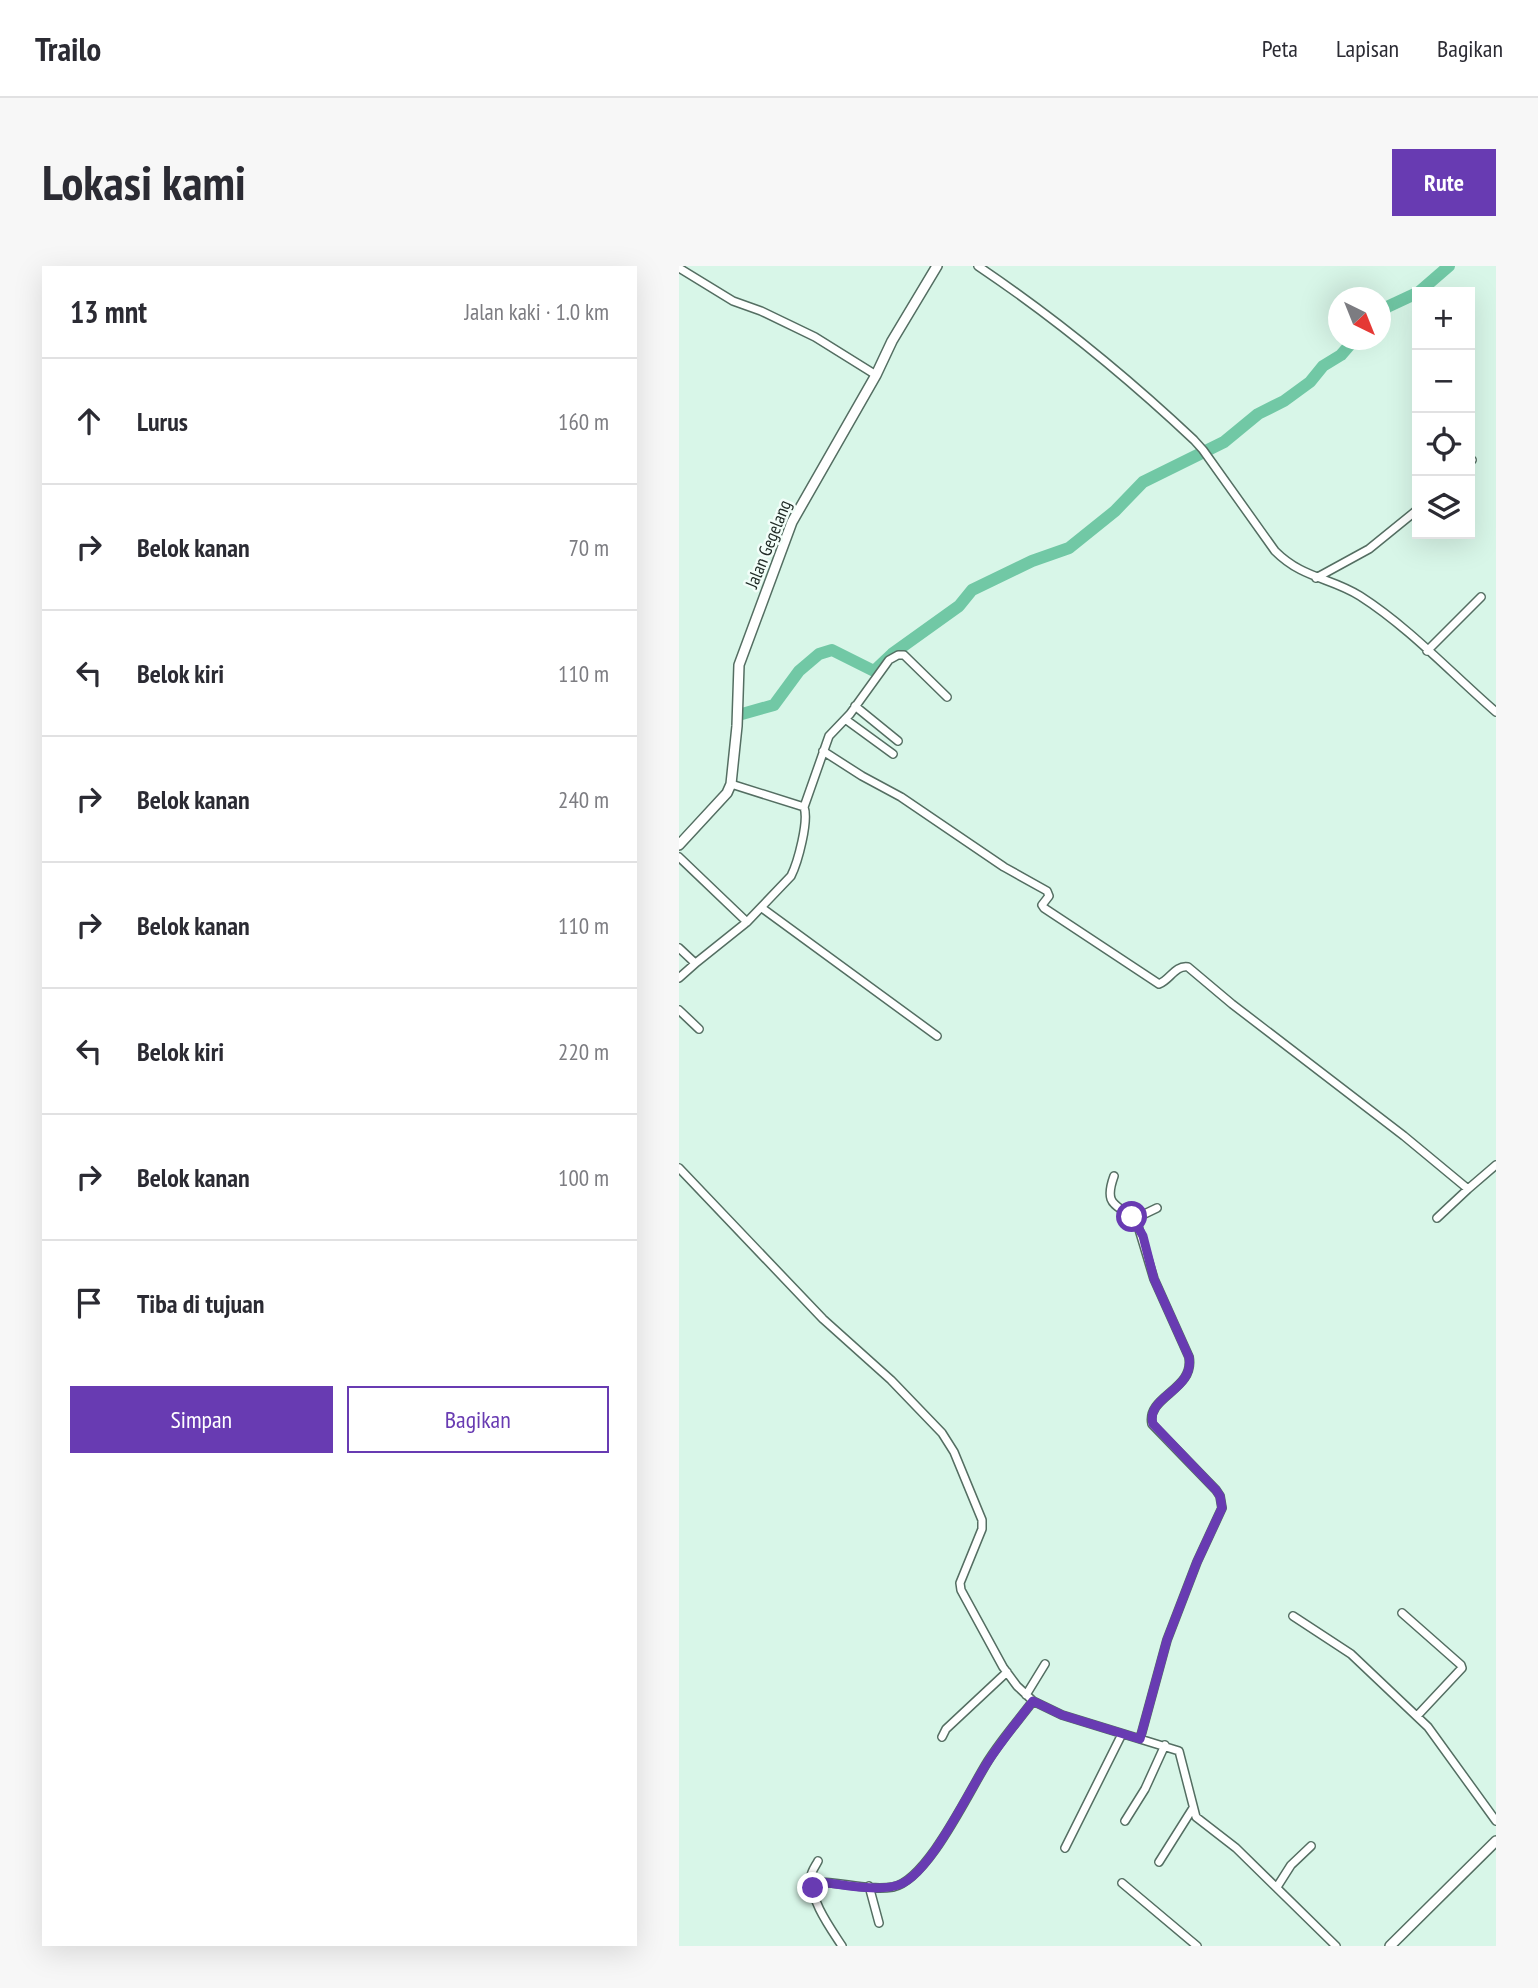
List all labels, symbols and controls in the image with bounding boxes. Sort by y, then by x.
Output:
text: Trailo [35,27,101,70]
text: Peta [1262,33,1298,64]
text: Lapisan [1336,33,1399,64]
text: Bagikan [1437,33,1503,64]
button: Rute [1392,149,1496,216]
text: Lokasi kami [42,150,246,214]
north arrow [1328,287,1391,350]
map controls [1412,287,1475,539]
button: + [1412,287,1475,350]
text: 13 mnt [70,292,147,331]
text: Jalan kaki · 1.0 km [464,297,609,326]
button: − [1412,350,1475,413]
icon: ahead [70,402,108,440]
text: Lurus [137,405,188,438]
text: 160 m [558,407,609,436]
button: locate [1412,413,1475,476]
button: layers [1412,476,1475,539]
street label: Jalan Gegelang [740,497,796,592]
icon: right [70,528,108,566]
text: Belok kanan [137,531,250,564]
text: 70 m [568,533,609,562]
icon: left [70,654,108,692]
text: Belok kiri [137,657,224,690]
text: 110 m [558,659,609,688]
icon: right [70,780,108,818]
text: Belok kanan [137,783,250,816]
text: 240 m [558,785,609,814]
icon: right [70,906,108,944]
text: Belok kanan [137,909,250,942]
text: 110 m [558,911,609,940]
icon: left [70,1032,108,1070]
text: Belok kiri [137,1035,224,1068]
text: 220 m [558,1037,609,1066]
icon: right [70,1158,108,1196]
text: Belok kanan [137,1161,250,1194]
text: 100 m [558,1163,609,1192]
route start [1116,1201,1147,1232]
icon: arrive [70,1284,108,1322]
text: Tiba di tujuan [137,1287,265,1320]
button: Simpan [70,1386,333,1453]
button: Bagikan [347,1386,609,1453]
route end [797,1872,828,1903]

